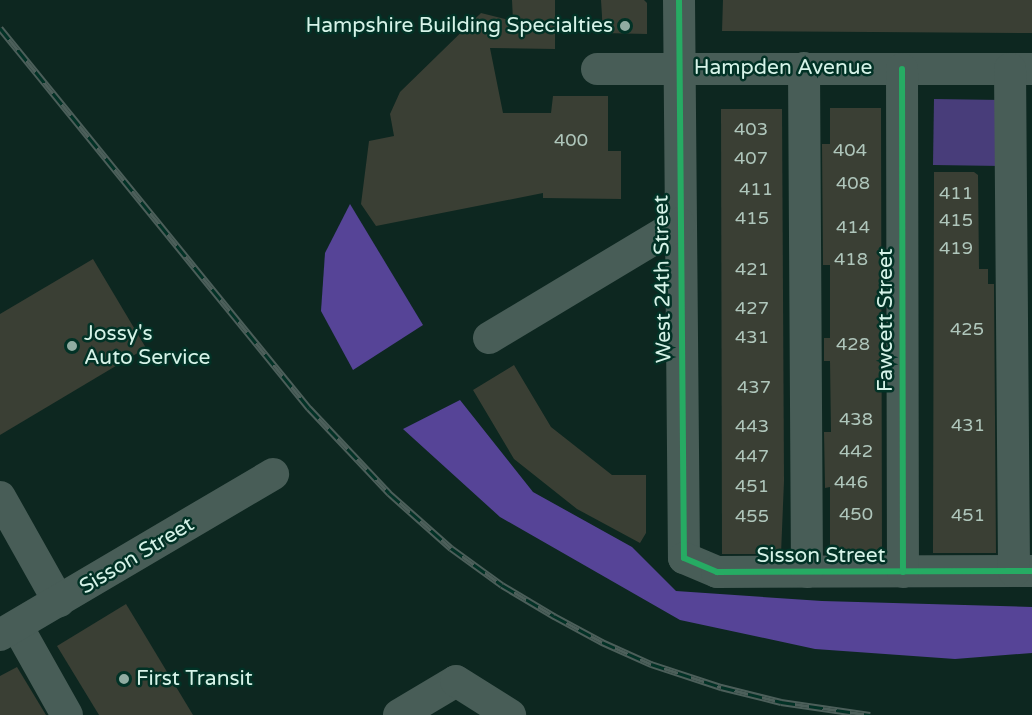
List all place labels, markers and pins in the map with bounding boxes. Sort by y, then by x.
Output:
place label: Hampshire Building Specialties [305,13,613,39]
marker: Hampshire Building Specialties [618,19,632,33]
place label: Jossy's Auto Service [84,321,210,371]
marker: Jossy's Auto Service [65,339,79,353]
place label: First Transit [136,666,253,692]
marker: First Transit [117,672,131,686]

